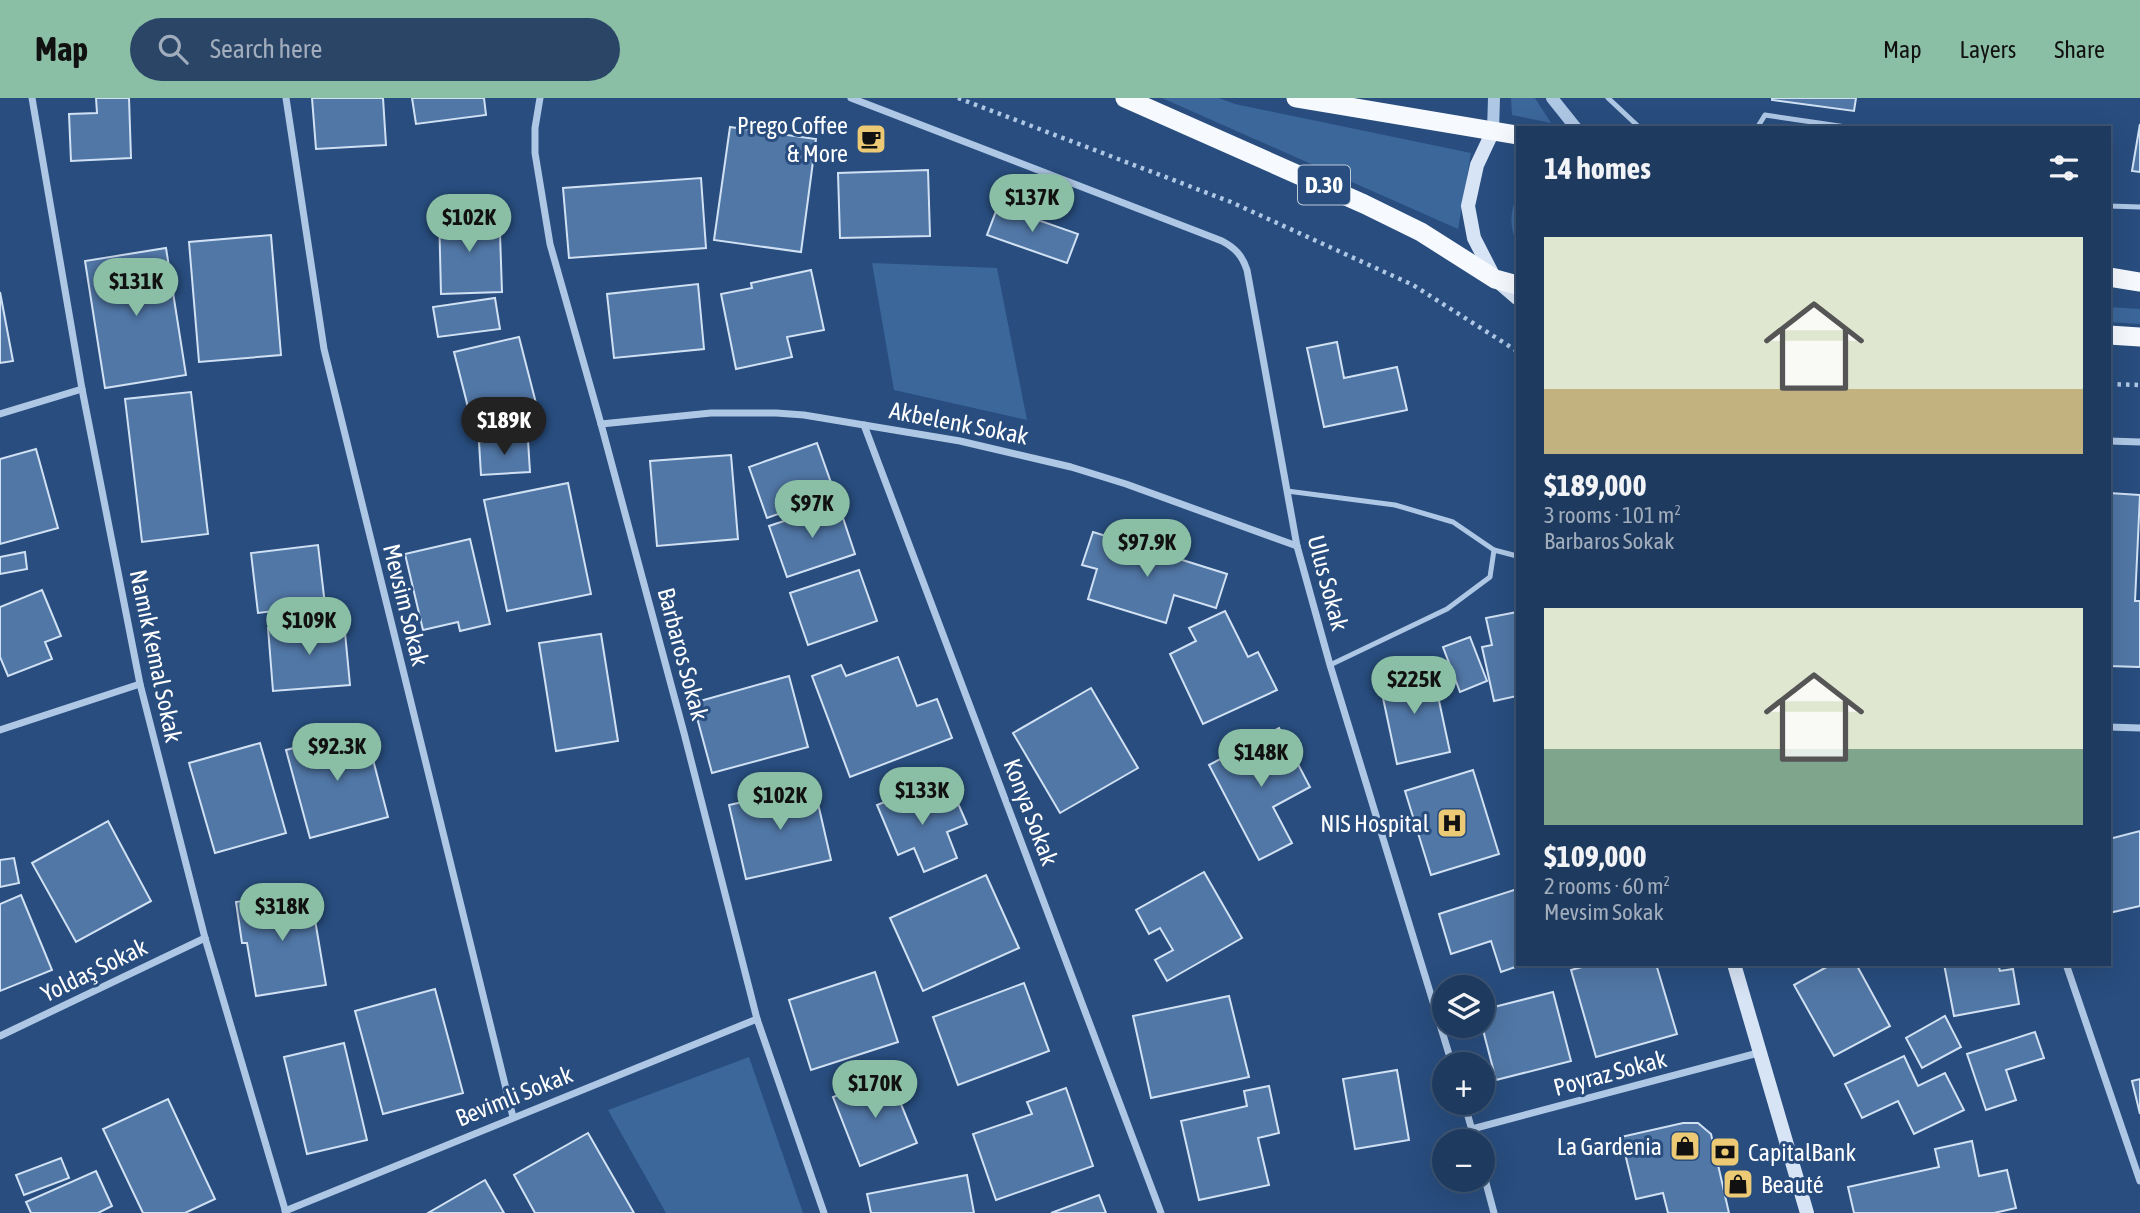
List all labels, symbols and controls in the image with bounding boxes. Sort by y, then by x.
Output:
search box [130,18,620,81]
text: Map [35,30,88,68]
icon: search [154,30,192,68]
text: Search here [210,34,322,64]
text: Map [1883,36,1922,63]
text: Layers [1960,36,2016,63]
text: Share [2054,36,2105,63]
place label: Prego Coffee & More [737,112,848,167]
cafe icon: Prego Coffee & More [854,122,888,156]
icon: filters [2045,149,2083,187]
text: 14 homes [1544,151,1651,185]
road number: D.30 [1298,166,1350,204]
pin: $137K [983,174,1081,234]
text: $137K [1005,184,1059,210]
pin: $102K [420,194,518,254]
text: $102K [442,204,496,230]
pin: $131K [87,258,185,318]
text: $131K [109,268,163,294]
icon: home [1751,283,1877,409]
street label: Akbelenk Sokak [887,396,1031,450]
pin: $189K [455,398,553,457]
text: $189K [477,407,531,433]
text: $189,000 [1544,468,1647,502]
pin: $97K [771,480,853,540]
text: $97K [791,490,833,516]
text: 3 rooms · 101 m² [1544,502,1681,528]
pin: $97.9K [1090,519,1204,579]
text: Barbaros Sokak [1544,528,1674,554]
text: $97.9K [1118,529,1176,555]
street label: Ulus Sokak [1302,532,1354,634]
street label: Mevsim Sokak [378,541,434,669]
street label: Namık Kemal Sokak [125,567,188,745]
street label: Barbaros Sokak [652,585,714,724]
pin: $109K [260,598,358,657]
text: $109K [282,607,336,633]
icon: home [1751,654,1877,780]
pin: $225K [1365,656,1463,716]
text: $225K [1387,666,1441,692]
pin: $92.3K [280,724,394,783]
pin: $148K [1212,730,1310,789]
text: $92.3K [308,733,366,759]
text: $148K [1234,739,1288,765]
street label: Konya Sokak [998,755,1064,869]
pin: $133K [873,768,971,827]
pin: $102K [731,772,829,832]
text: $133K [895,777,949,803]
text: $102K [753,782,807,808]
hospital icon: NIS Hospital [1435,806,1469,840]
place label: NIS Hospital [1320,810,1430,837]
text: $109,000 [1544,839,1647,873]
text: 2 rooms · 60 m² [1544,873,1670,899]
pin: $318K [233,884,331,943]
text: $318K [255,893,309,919]
text: Mevsim Sokak [1544,899,1664,925]
street label: Yoldaş Sokak [37,933,152,1007]
map controls [1432,975,1495,1192]
button: layers [1432,975,1495,1038]
street label: Poyraz Sokak [1551,1045,1670,1101]
button: + [1432,1052,1495,1115]
street label: Bevimli Sokak [452,1060,577,1132]
pin: $170K [826,1060,924,1120]
text: $170K [848,1070,902,1096]
button: − [1432,1129,1495,1192]
shop icon: La Gardenia [1668,1129,1702,1163]
place label: La Gardenia [1557,1133,1662,1160]
bank icon: CapitalBank [1708,1135,1742,1169]
place label: CapitalBank [1748,1139,1856,1166]
shop icon: Beauté [1721,1167,1755,1201]
place label: Beauté [1761,1171,1824,1198]

